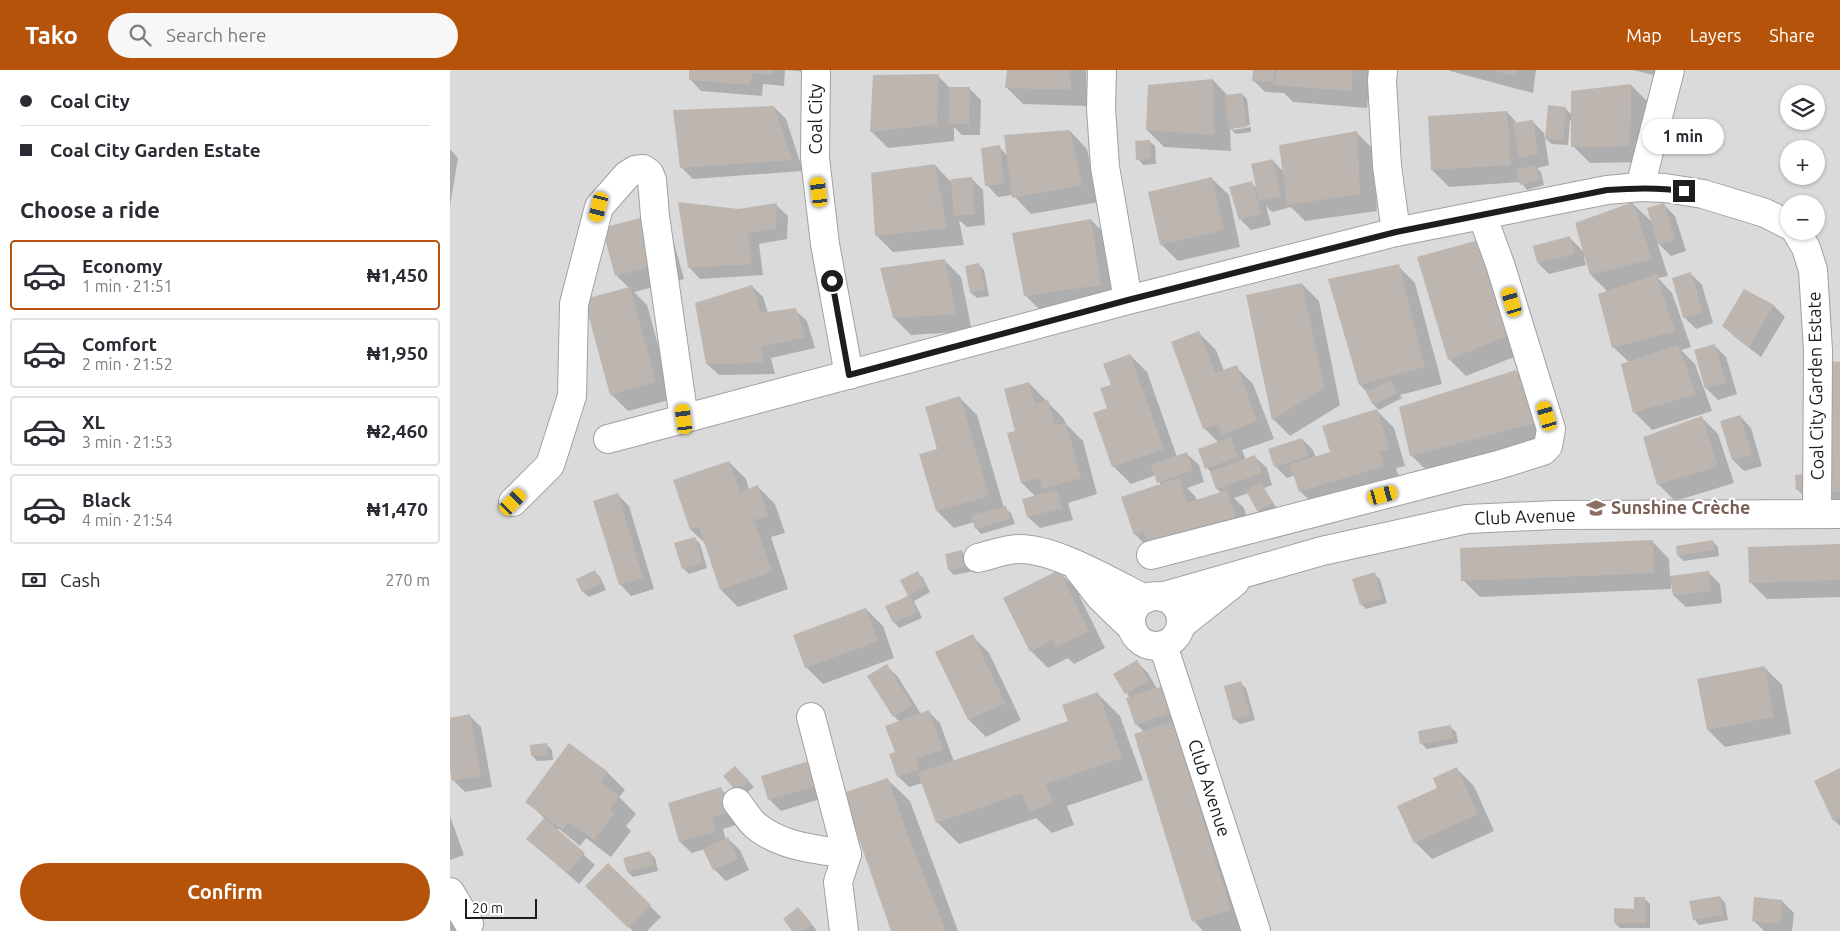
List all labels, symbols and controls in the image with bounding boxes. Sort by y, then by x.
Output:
search box [108,13,458,58]
icon: search [126,21,154,49]
text: Tako [25,22,78,49]
text: Search here [166,24,266,46]
text: Map [1626,25,1662,45]
text: Layers [1690,25,1741,45]
text: Share [1769,25,1815,45]
street label: Coal City [805,83,825,154]
map controls [1780,85,1825,240]
button: layers [1780,85,1825,130]
text: Coal City [50,90,130,112]
callout: 1 min [1643,118,1725,154]
text: 1 min [1663,127,1703,145]
text: Coal City Garden Estate [50,139,261,161]
button: + [1780,140,1825,185]
car [809,176,828,208]
route end [1673,180,1695,202]
car [588,191,609,223]
button: − [1780,195,1825,240]
text: Choose a ride [20,197,160,222]
icon: car [22,253,67,298]
text: Economy [82,255,163,277]
text: ₦1,450 [367,264,428,286]
route start [821,270,843,292]
text: 1 min · 21:51 [82,277,173,295]
car [1500,285,1523,319]
street label: Coal City Garden Estate [1803,291,1827,481]
icon: car [22,331,67,376]
text: Comfort [82,333,157,355]
text: ₦1,950 [367,342,428,364]
text: 2 min · 21:52 [82,355,173,373]
car [1535,399,1558,433]
car [674,403,693,435]
icon: car [22,409,67,454]
text: XL [82,411,105,433]
text: ₦2,460 [367,420,428,442]
text: 3 min · 21:53 [82,433,173,451]
car [1366,484,1399,506]
car [497,486,528,518]
icon: car [22,487,67,532]
text: Black [82,489,131,511]
school or university icon: Sunshine Crèche [1585,497,1607,519]
place label: Sunshine Crèche [1611,497,1750,517]
text: ₦1,470 [367,498,428,520]
street label: Club Avenue [1474,504,1576,528]
text: 4 min · 21:54 [82,511,173,529]
icon: cash [20,566,48,594]
text: Cash [60,569,101,591]
text: 270 m [385,571,430,589]
street label: Club Avenue [1185,736,1235,839]
button: Confirm [20,863,430,921]
scale bar [465,896,538,919]
text: 20 m [472,900,503,916]

